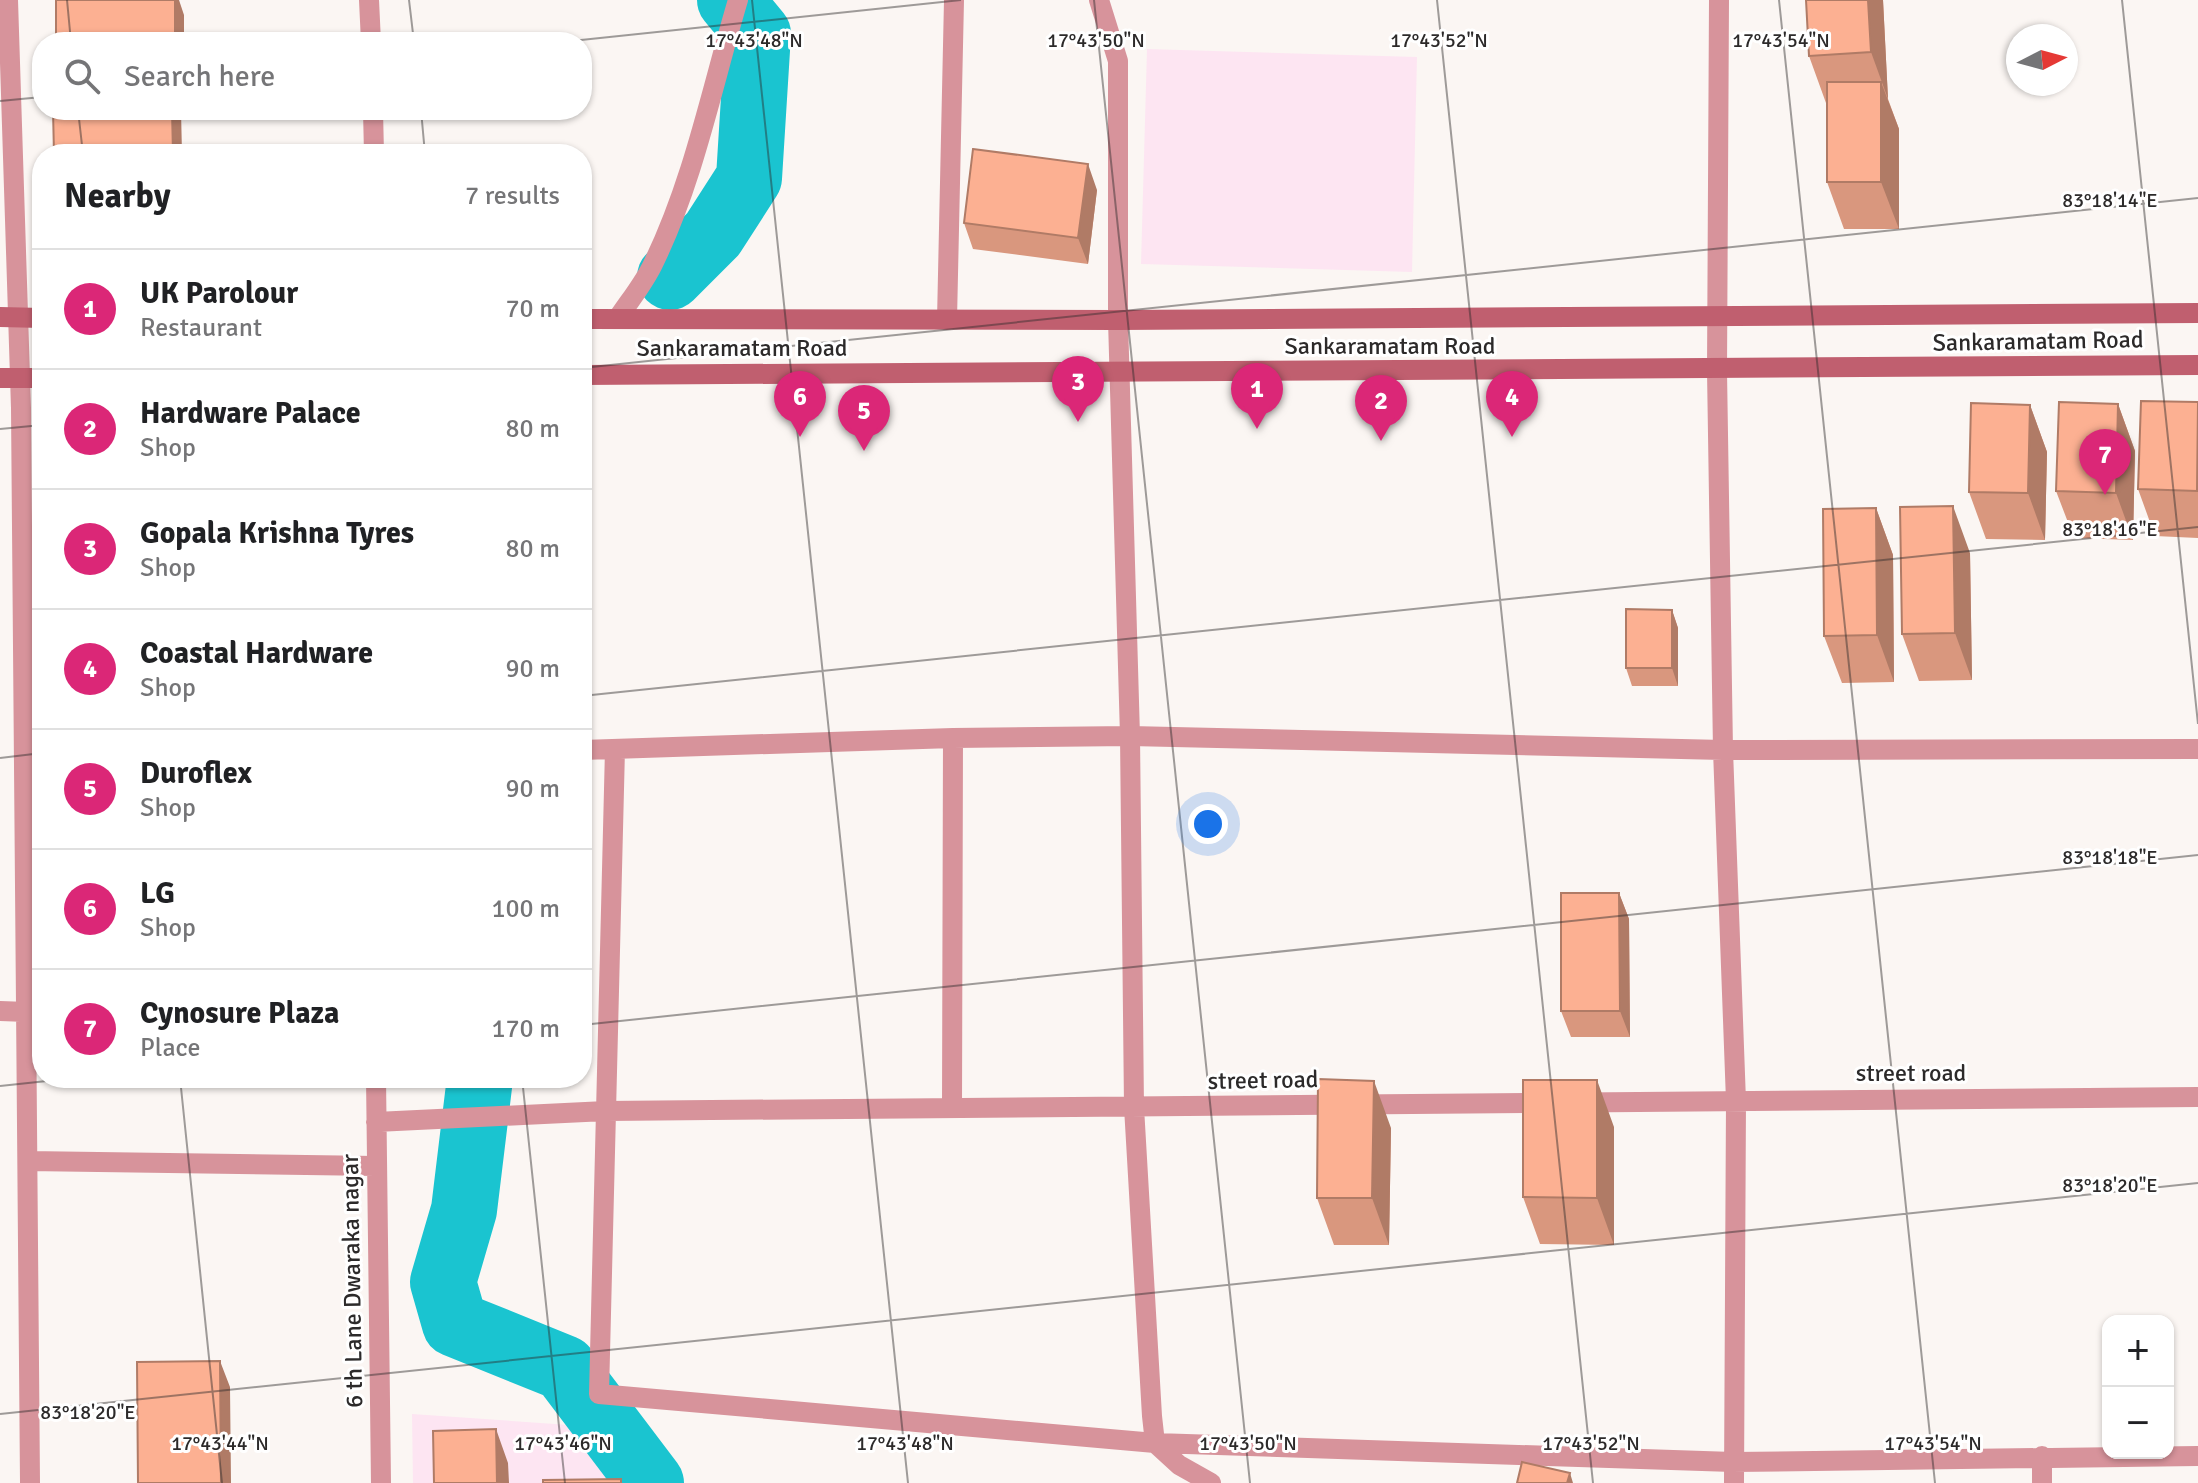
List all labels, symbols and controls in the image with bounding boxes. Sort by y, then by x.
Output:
north arrow [2006,24,2078,96]
text: 17°43'48"N [705,28,803,53]
text: 17°43'50"N [1047,28,1145,53]
text: 17°43'52"N [1390,28,1488,53]
text: 17°43'54"N [1732,28,1830,53]
search box [32,32,592,120]
icon: search [60,54,104,98]
text: Search here [124,58,275,95]
text: Nearby [64,175,171,217]
text: 7 results [465,180,560,212]
text: 83°18'14"E [2062,188,2158,213]
text: UK Parolour [140,275,298,312]
text: 1 [83,293,97,325]
text: 70 m [505,293,560,325]
text: Restaurant [140,312,262,344]
street label: Sankaramatam Road [1932,324,2144,358]
street label: Sankaramatam Road [1284,331,1496,361]
street label: Sankaramatam Road [636,333,848,363]
pin: 3 [1052,356,1104,422]
pin: 1 [1231,363,1283,429]
pin: 6 [774,371,826,437]
pin: 4 [1486,371,1538,437]
pin: 2 [1355,375,1407,441]
pin: 5 [838,385,890,451]
text: Hardware Palace [140,395,361,432]
text: 2 [83,413,97,445]
text: 80 m [505,413,560,445]
pin: 7 [2079,429,2131,495]
text: Shop [140,432,196,464]
text: Gopala Krishna Tyres [140,515,414,552]
text: 83°18'16"E [2062,517,2158,542]
text: 3 [83,533,97,565]
text: 80 m [505,533,560,565]
text: Shop [140,552,196,584]
text: Coastal Hardware [140,635,373,672]
text: 4 [83,653,97,685]
text: 90 m [505,653,560,685]
text: Shop [140,672,196,704]
text: Duroflex [140,755,252,792]
text: 5 [83,773,97,805]
text: 90 m [505,773,560,805]
text: Shop [140,792,196,824]
your location [1188,804,1228,844]
text: 83°18'18"E [2062,845,2158,870]
text: LG [140,875,175,912]
text: 6 [83,893,97,925]
text: 100 m [491,893,560,925]
text: Shop [140,912,196,944]
text: Cynosure Plaza [140,995,339,1032]
text: 7 [83,1013,97,1045]
text: 170 m [491,1013,560,1045]
text: Place [140,1032,201,1064]
street label: street road [1856,1058,1966,1088]
street label: street road [1207,1064,1319,1096]
street label: 6 th Lane Dwaraka nagar [335,1154,369,1408]
text: 83°18'20"E [2062,1173,2158,1198]
map controls [2102,1315,2174,1459]
button: + [2102,1315,2174,1387]
button: − [2102,1387,2174,1459]
text: 83°18'20"E [40,1400,136,1425]
text: 17°43'44"N [171,1431,269,1456]
text: 17°43'46"N [514,1431,612,1456]
text: 17°43'48"N [856,1431,954,1456]
text: 17°43'50"N [1199,1431,1297,1456]
text: 17°43'52"N [1542,1431,1640,1456]
text: 17°43'54"N [1884,1431,1982,1456]

